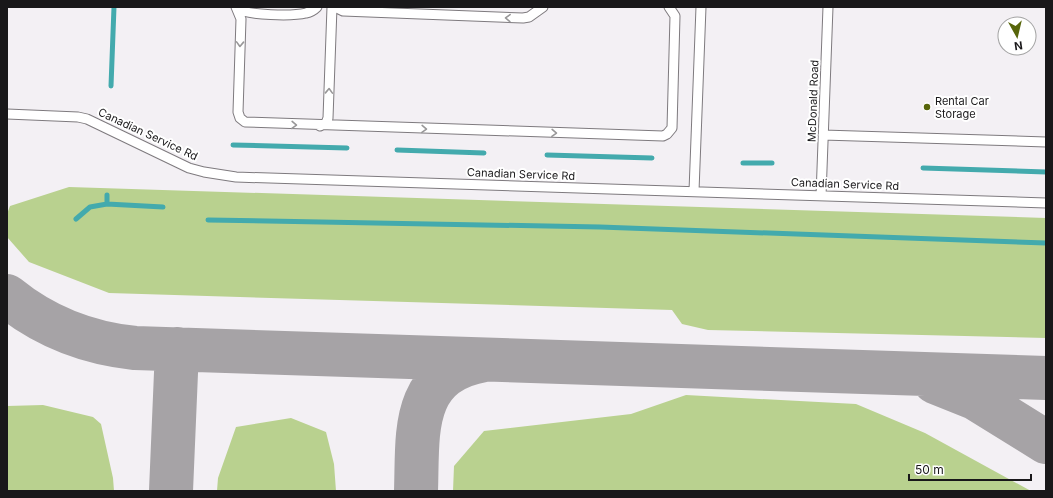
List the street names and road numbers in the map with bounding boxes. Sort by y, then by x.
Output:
street label: McDonald Road [805,60,821,142]
street label: Canadian Service Rd [96,105,200,163]
street label: Canadian Service Rd [467,165,575,183]
street label: Canadian Service Rd [791,175,899,193]

